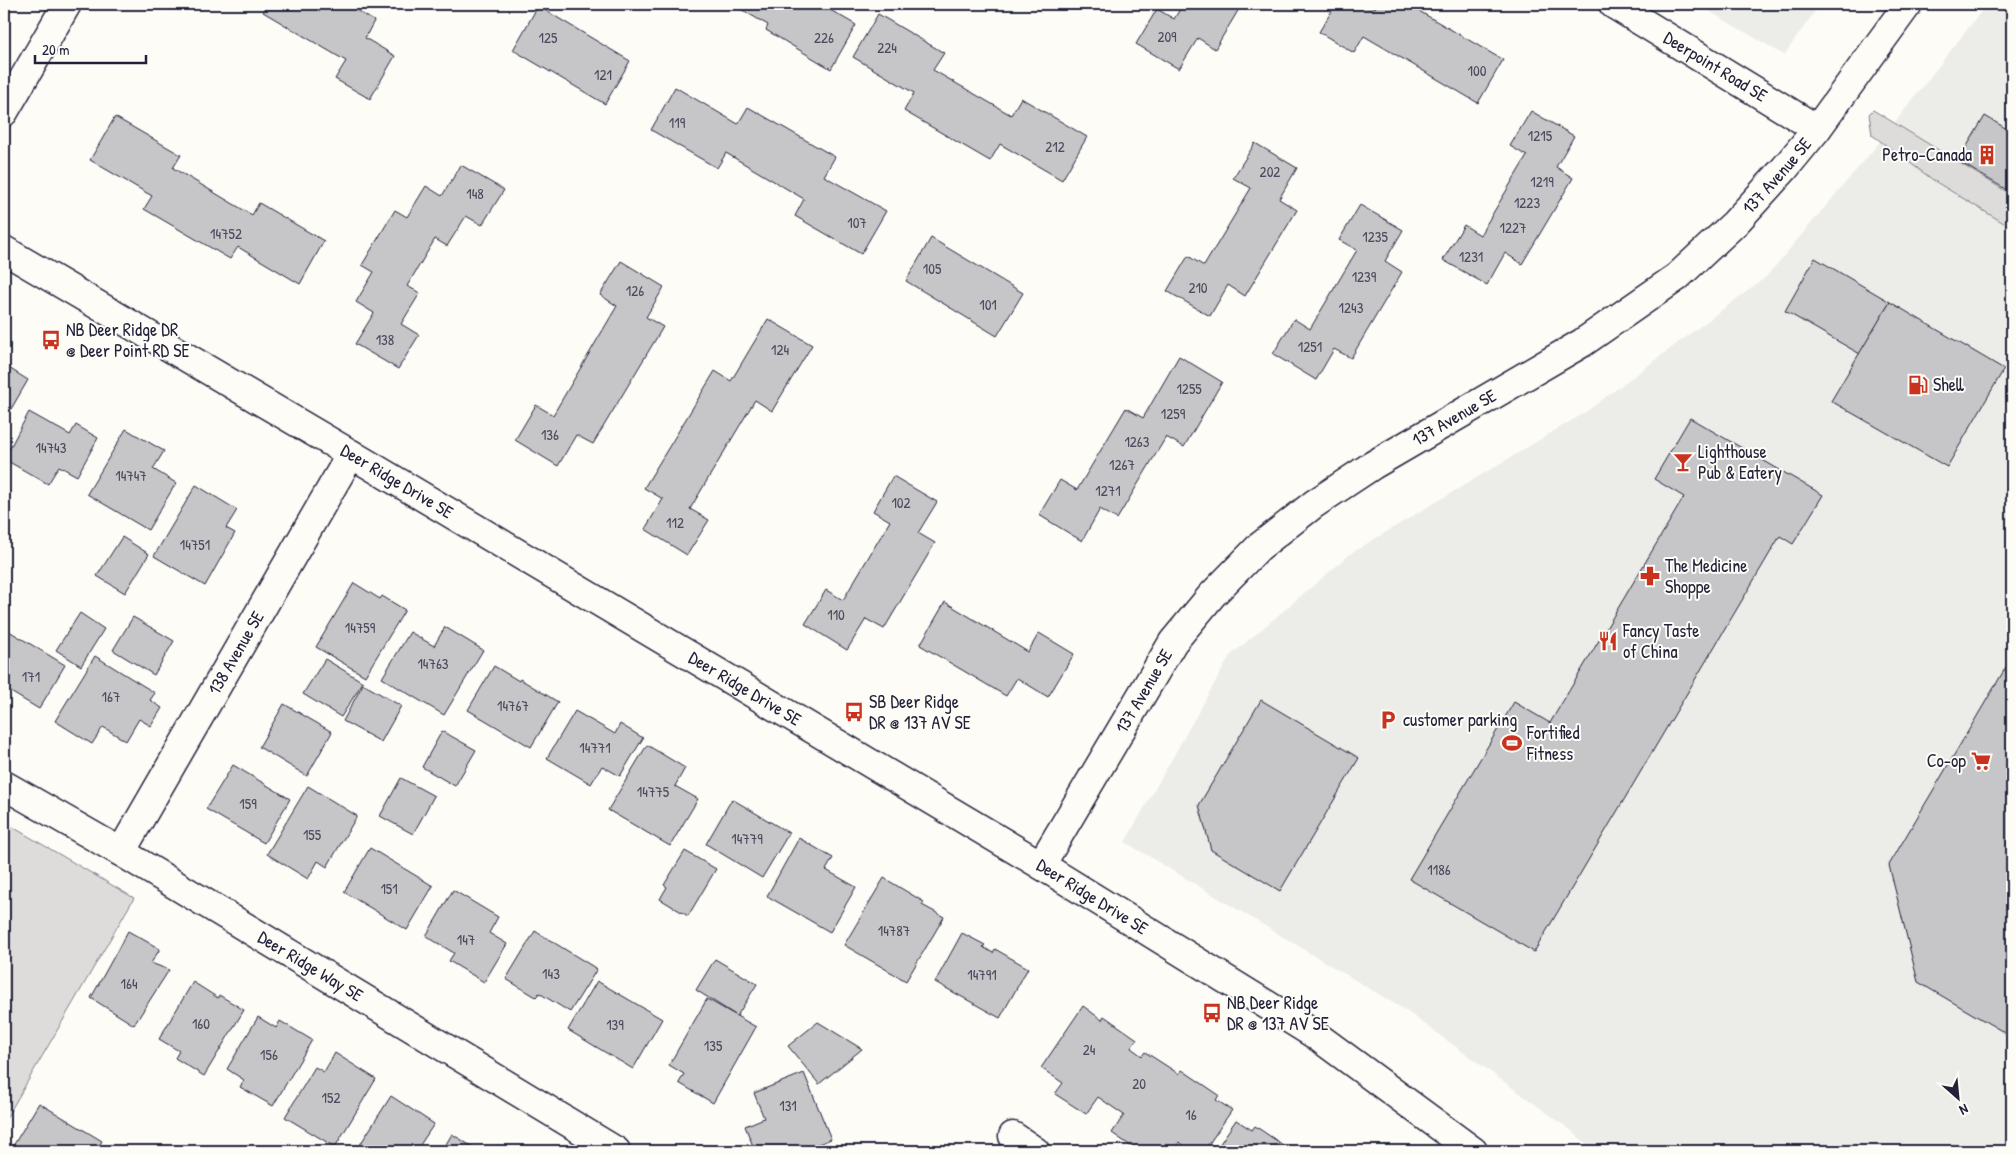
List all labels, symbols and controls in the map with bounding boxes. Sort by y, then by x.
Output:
street label: Deerpoint Road SE [1659,25,1772,108]
house number: 209 [1157,26,1177,47]
house number: 125 [539,27,558,48]
house number: 226 [814,27,834,48]
scale bar [35,32,146,64]
house number: 224 [877,37,897,58]
text: 20 m [42,39,69,60]
house number: 100 [1468,60,1487,81]
house number: 121 [594,64,612,85]
house number: 119 [669,112,686,133]
house number: 1215 [1528,125,1553,146]
street label: 137 Avenue SE [1736,132,1817,219]
house number: 212 [1045,136,1065,157]
place label: Petro-Canada [1882,142,1972,167]
building icon: Petro-Canada [1976,144,1998,166]
house number: 202 [1260,161,1280,182]
house number: 1219 [1530,171,1554,192]
house number: 148 [466,183,484,204]
house number: 1223 [1514,192,1540,213]
house number: 107 [847,212,867,233]
house number: 1227 [1500,217,1526,238]
house number: 14752 [210,223,242,244]
house number: 1235 [1362,226,1388,247]
house number: 1231 [1459,246,1483,267]
house number: 105 [923,258,942,279]
house number: 1239 [1352,266,1377,287]
house number: 210 [1188,277,1208,298]
house number: 126 [626,280,644,301]
house number: 101 [979,294,997,315]
house number: 1243 [1339,297,1364,318]
place label: NB Deer Ridge DR @ Deer Point RD SE [66,317,190,363]
bus stop icon: NB Deer Ridge DR @ Deer Point RD SE [40,329,62,351]
house number: 138 [376,329,394,350]
house number: 1251 [1298,336,1322,357]
house number: 124 [771,339,789,360]
place label: Shell [1933,372,1964,397]
fuel station icon: Shell [1907,374,1929,396]
house number: 1255 [1176,378,1202,399]
street label: 137 Avenue SE [1407,383,1501,452]
house number: 1259 [1161,403,1186,424]
house number: 136 [541,424,559,445]
house number: 1263 [1124,431,1150,452]
house number: 14743 [36,437,67,458]
street label: Deer Ridge Drive SE [336,438,458,524]
place label: Lighthouse Pub & Eatery [1698,439,1782,485]
bar icon: Lighthouse Pub & Eatery [1672,451,1694,473]
house number: 1267 [1109,454,1135,475]
house number: 14747 [115,465,147,486]
house number: 1271 [1095,480,1121,501]
house number: 102 [891,492,911,513]
house number: 112 [666,512,684,533]
house number: 14751 [180,534,210,555]
place label: The Medicine Shoppe [1665,553,1748,599]
pharmacy icon: The Medicine Shoppe [1639,565,1661,587]
house number: 110 [827,604,845,625]
street label: 138 Avenue SE [202,606,270,699]
house number: 14759 [345,617,376,638]
place label: Fancy Taste of China [1622,618,1699,664]
restaurant icon: Fancy Taste of China [1597,630,1619,652]
street label: 137 Avenue SE [1109,644,1178,738]
street label: Deer Ridge Drive SE [684,645,806,731]
house number: 14763 [417,653,449,674]
house number: 171 [22,666,40,687]
house number: 167 [102,686,120,707]
place label: SB Deer Ridge DR @ 137 AV SE [869,689,971,735]
house number: 14767 [497,695,529,716]
bus stop icon: SB Deer Ridge DR @ 137 AV SE [843,701,865,723]
place label: customer parking [1403,707,1517,732]
parking icon: customer parking [1377,709,1399,731]
place label: Fortified Fitness [1526,720,1580,766]
sports icon: Fortified Fitness [1501,732,1523,754]
house number: 14771 [579,737,611,758]
place label: Co-op [1927,748,1966,773]
supermarket icon: Co-op [1970,750,1992,772]
house number: 14775 [637,781,670,802]
house number: 159 [239,793,257,814]
house number: 155 [303,824,322,845]
house number: 14779 [731,828,763,849]
street label: Deer Ridge Drive SE [1032,852,1153,940]
house number: 1186 [1427,859,1451,880]
house number: 151 [380,878,398,899]
house number: 14787 [878,920,910,941]
street label: Deer Ridge Way SE [253,925,368,1007]
house number: 147 [457,929,475,950]
house number: 143 [542,963,560,984]
house number: 14791 [967,964,997,985]
house number: 164 [120,973,138,994]
place label: NB Deer Ridge DR @ 137 AV SE [1227,990,1329,1036]
bus stop icon: NB Deer Ridge DR @ 137 AV SE [1201,1002,1223,1024]
house number: 160 [192,1013,210,1034]
house number: 139 [606,1014,624,1035]
house number: 135 [704,1035,723,1056]
house number: 24 [1083,1039,1096,1060]
house number: 156 [260,1044,278,1065]
north arrow [1934,1072,1984,1122]
house number: 20 [1132,1073,1146,1094]
house number: 152 [322,1087,340,1108]
house number: 131 [779,1095,797,1116]
text: N [1956,1100,1972,1120]
house number: 16 [1185,1104,1197,1125]

